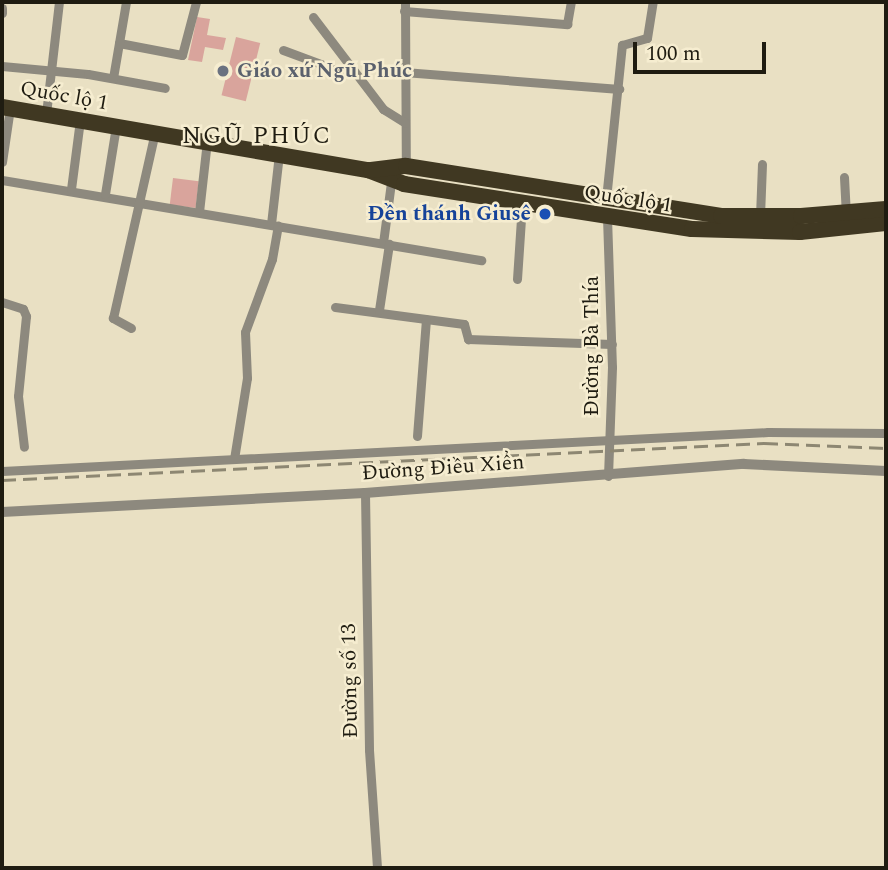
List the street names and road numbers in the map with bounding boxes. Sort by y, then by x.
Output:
street label: Quốc lộ 1 [18,76,110,116]
street label: Quốc lộ 1 [582,180,674,218]
street label: Đường Bà Thía [579,276,605,416]
street label: Đường Điều Xiển [361,450,525,486]
street label: Đường số 13 [336,623,364,739]

